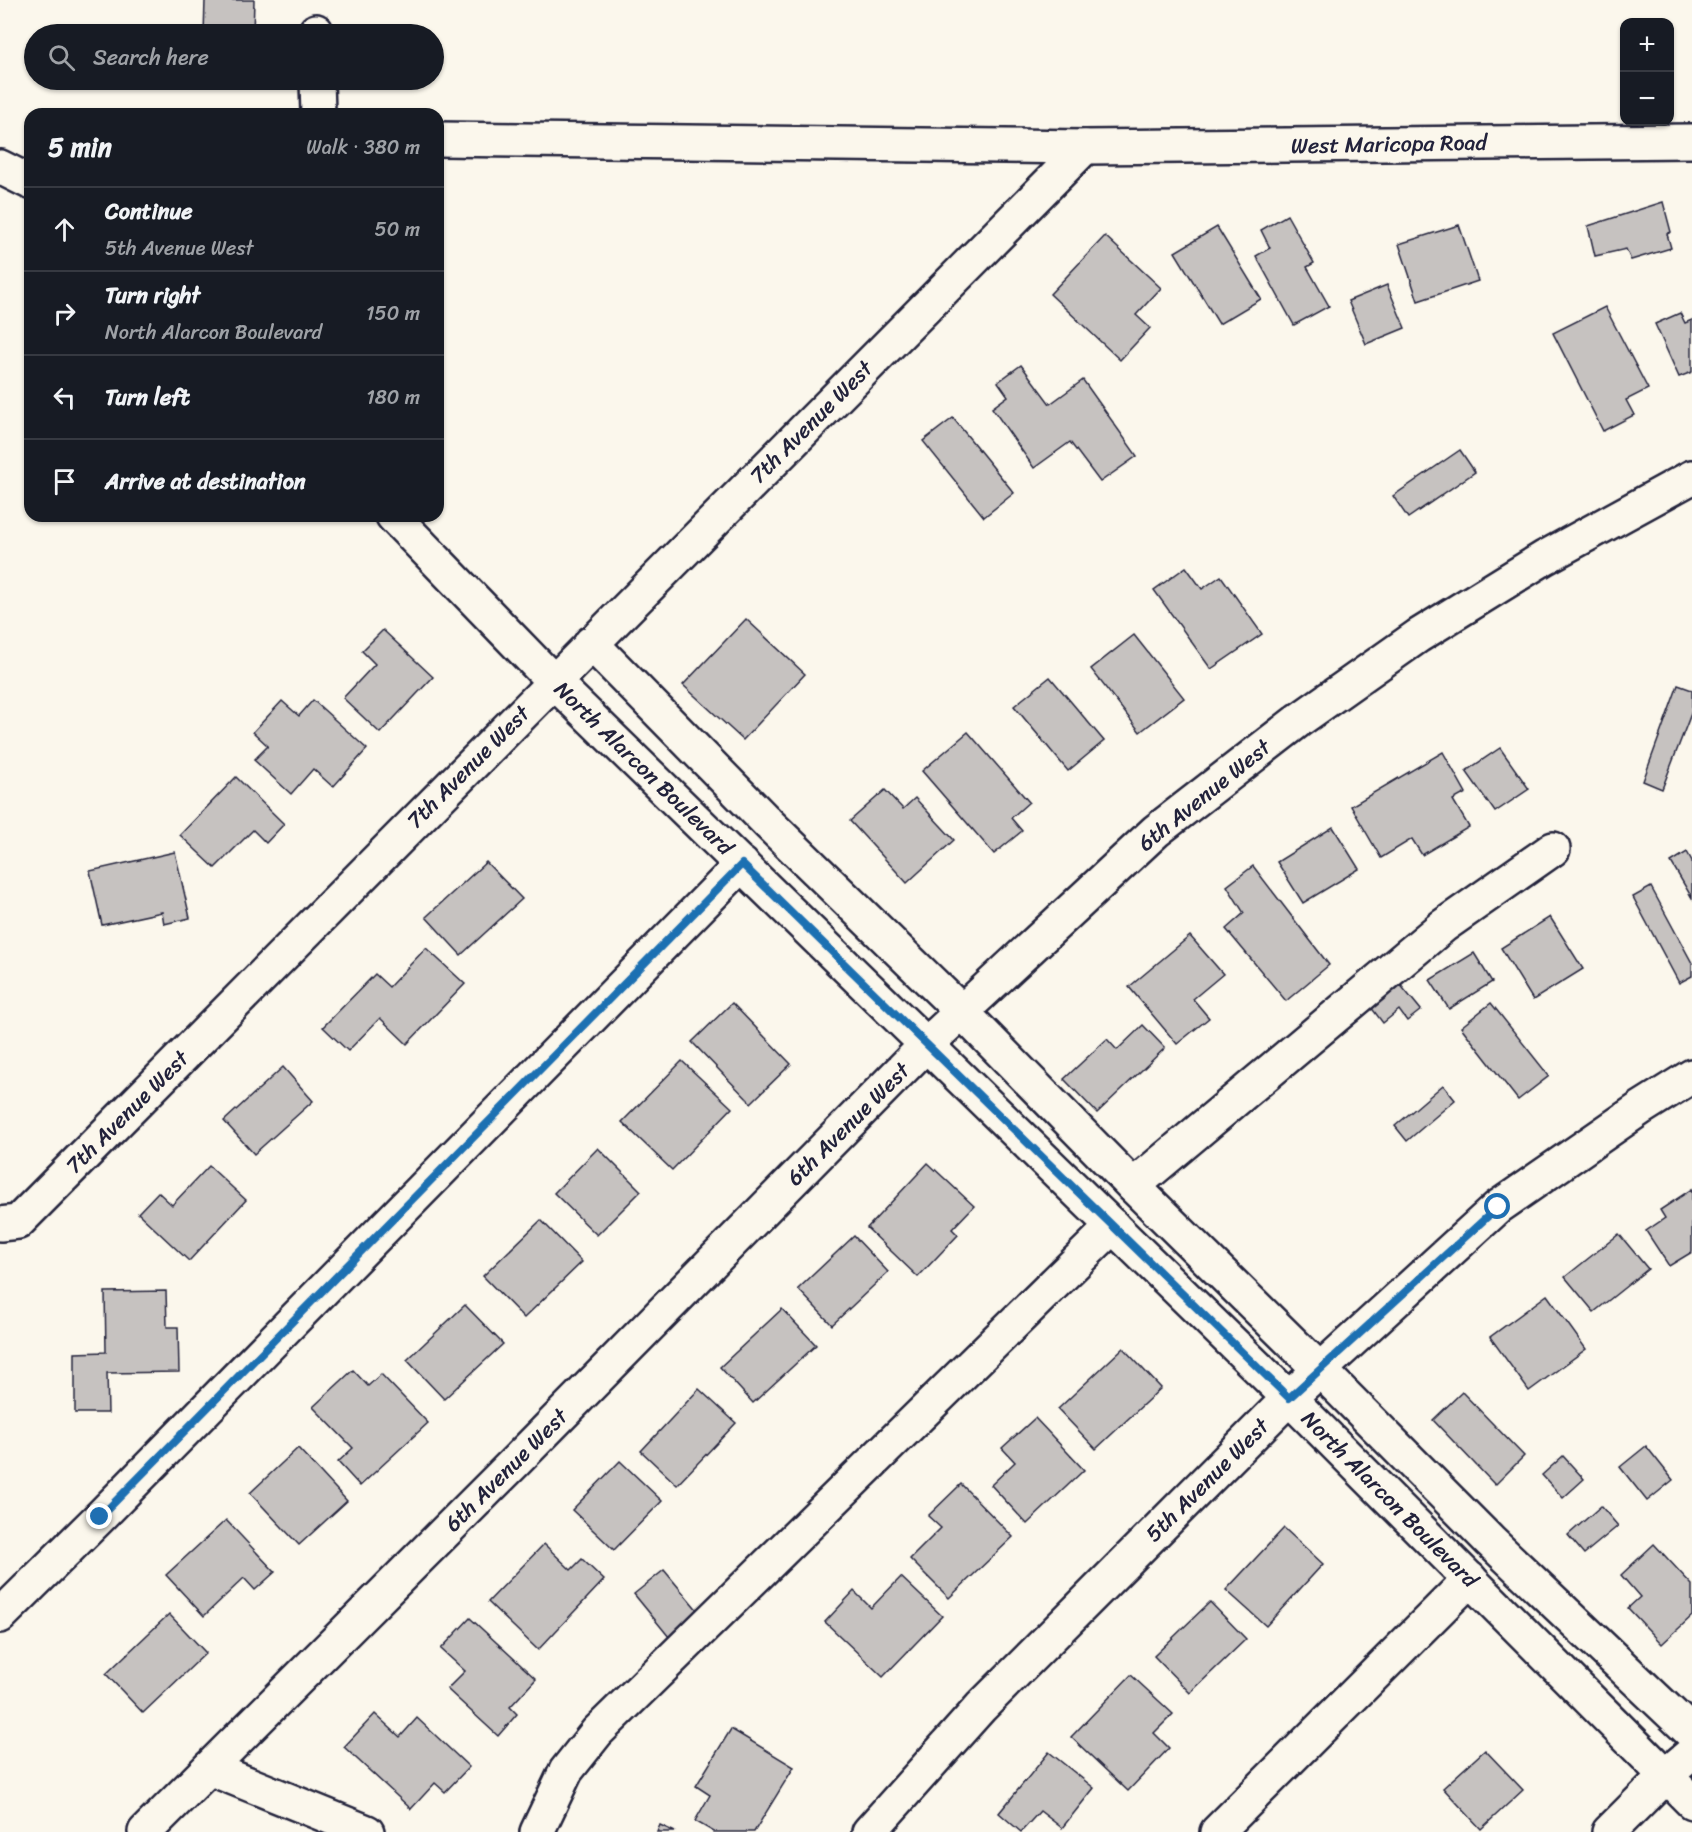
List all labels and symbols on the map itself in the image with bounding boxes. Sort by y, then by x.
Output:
street label: West Maricopa Road [1291,123,1489,165]
street label: 7th Avenue West [740,350,883,493]
street label: North Alarcon Boulevard [545,671,744,866]
street label: 7th Avenue West [397,695,540,838]
street label: 6th Avenue West [1129,728,1280,861]
street label: 7th Avenue West [56,1040,199,1183]
street label: 6th Avenue West [777,1052,920,1195]
route start [1484,1193,1510,1219]
street label: 6th Avenue West [435,1398,578,1541]
street label: North Alarcon Boulevard [1292,1401,1489,1598]
street label: 5th Avenue West [1135,1408,1279,1552]
route end [86,1503,112,1529]

